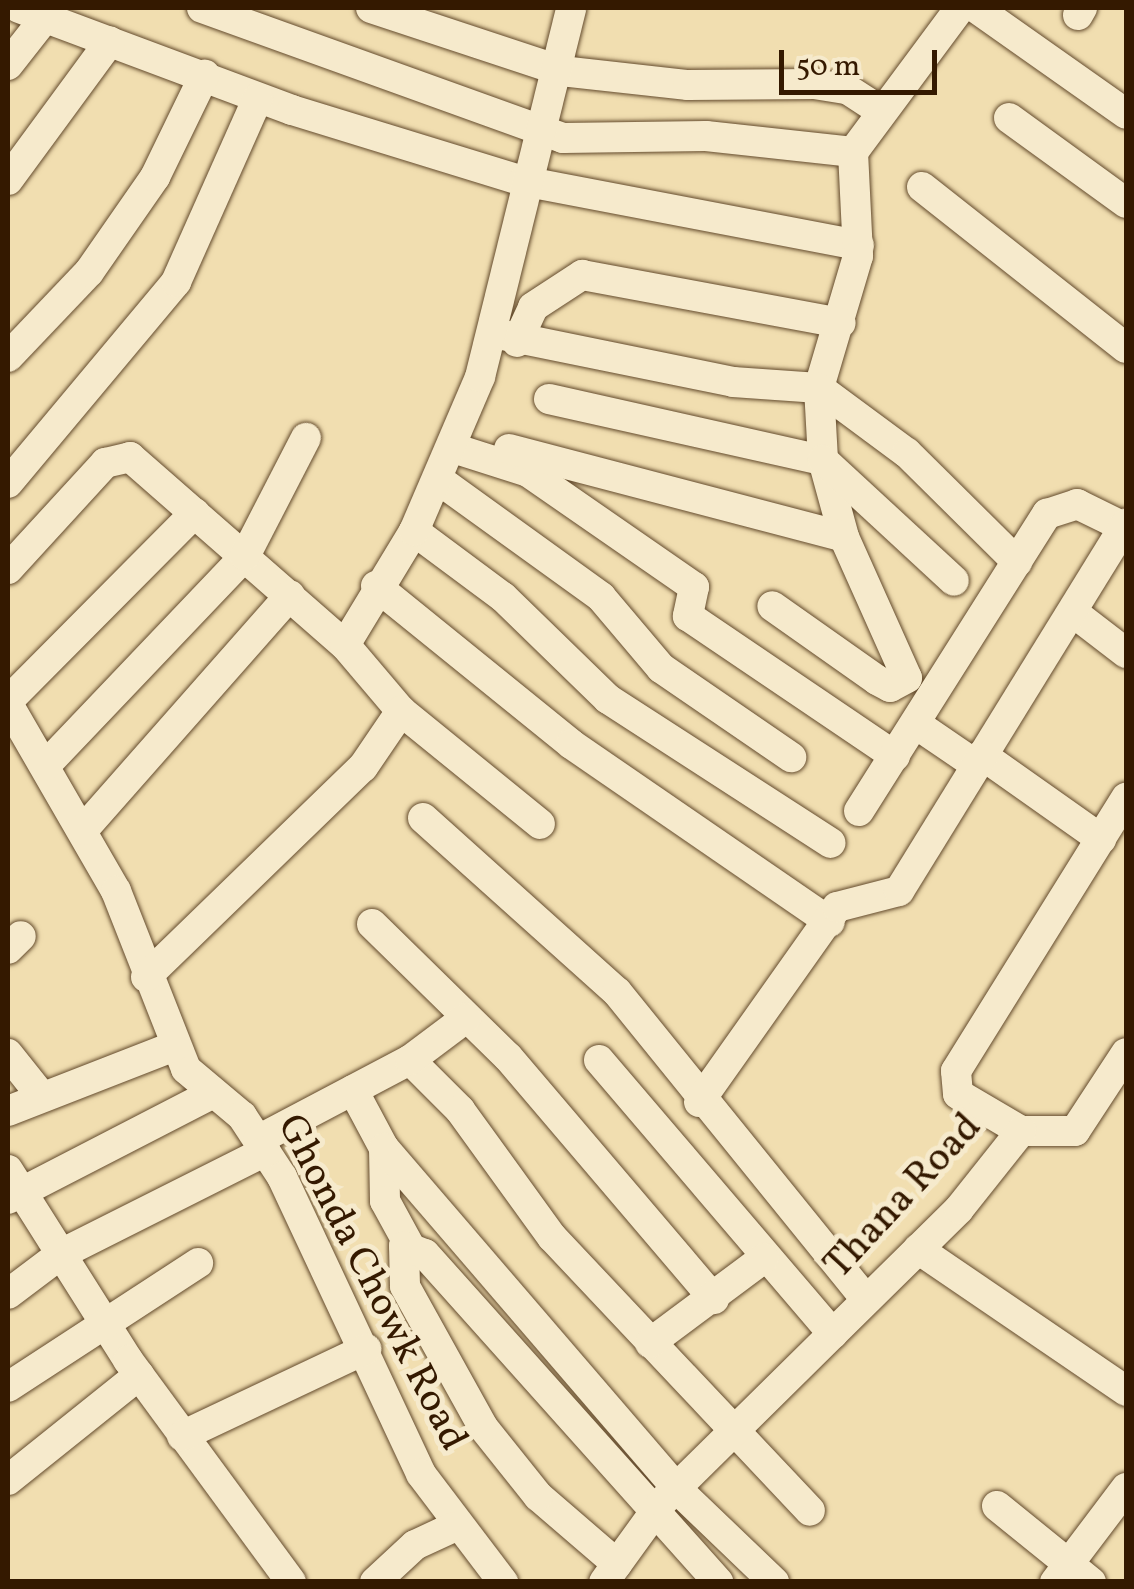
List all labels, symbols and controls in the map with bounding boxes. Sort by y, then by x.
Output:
scale bar [784,30,942,92]
text: 50 m [796,46,860,88]
street label: Thana Road [815,1104,993,1290]
street label: Ghonda Chowk Road [265,1107,477,1459]

